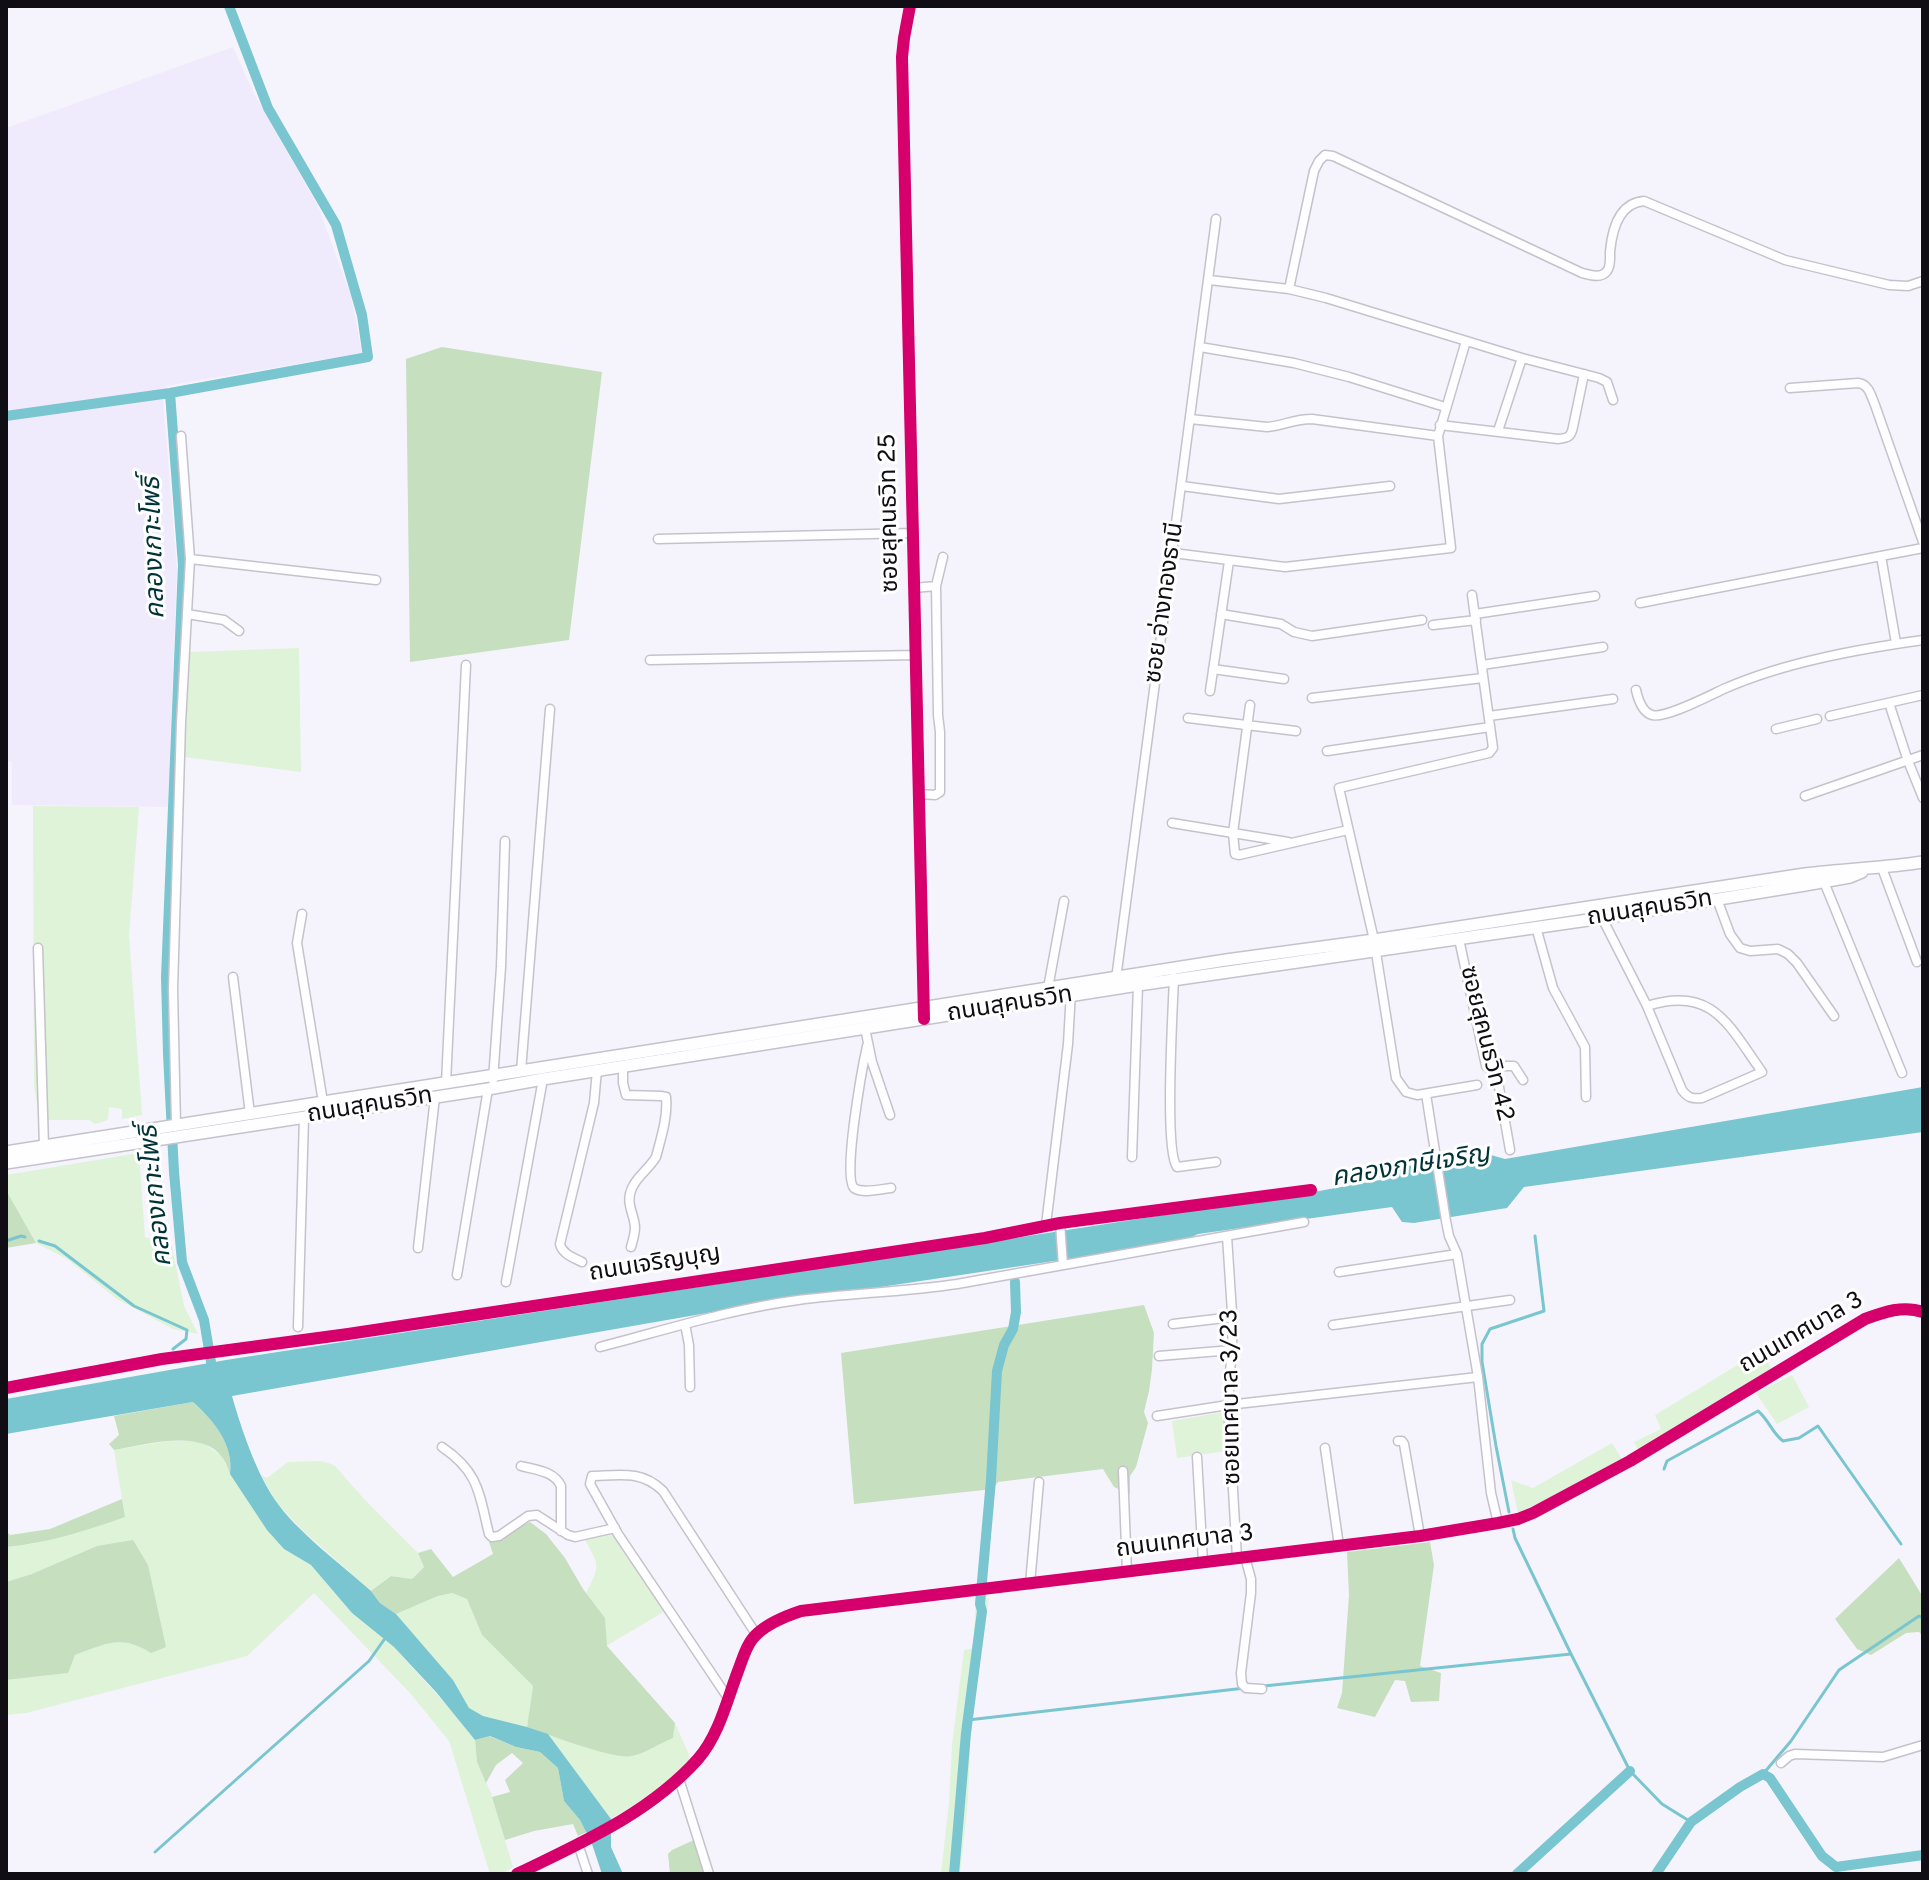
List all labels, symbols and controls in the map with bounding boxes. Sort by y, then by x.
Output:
street label: ซอยสุคนธวิท 25 [875,433,907,593]
water label: คลองเกาะโพธิ์ [138,476,174,620]
street label: ซอย อ่างทองธานี [1140,521,1192,685]
street label: ถนนสุคนธวิท [1585,886,1715,934]
street label: ซอยสุคนธวิท 42 [1452,963,1518,1125]
street label: ถนนสุคนธวิท [945,982,1075,1030]
street label: ถนนสุคนธวิท [305,1083,435,1131]
water label: คลองเกาะโพธิ์ [135,1124,181,1268]
water label: คลองภาษีเจริญ [1330,1140,1492,1196]
street label: ถนนเจริญบุญ [587,1240,723,1290]
street label: ถนนเทศบาล 3 [1735,1287,1869,1381]
street label: ซอยเทศบาล 3/23 [1217,1309,1249,1485]
street label: ถนนเทศบาล 3 [1114,1520,1256,1566]

